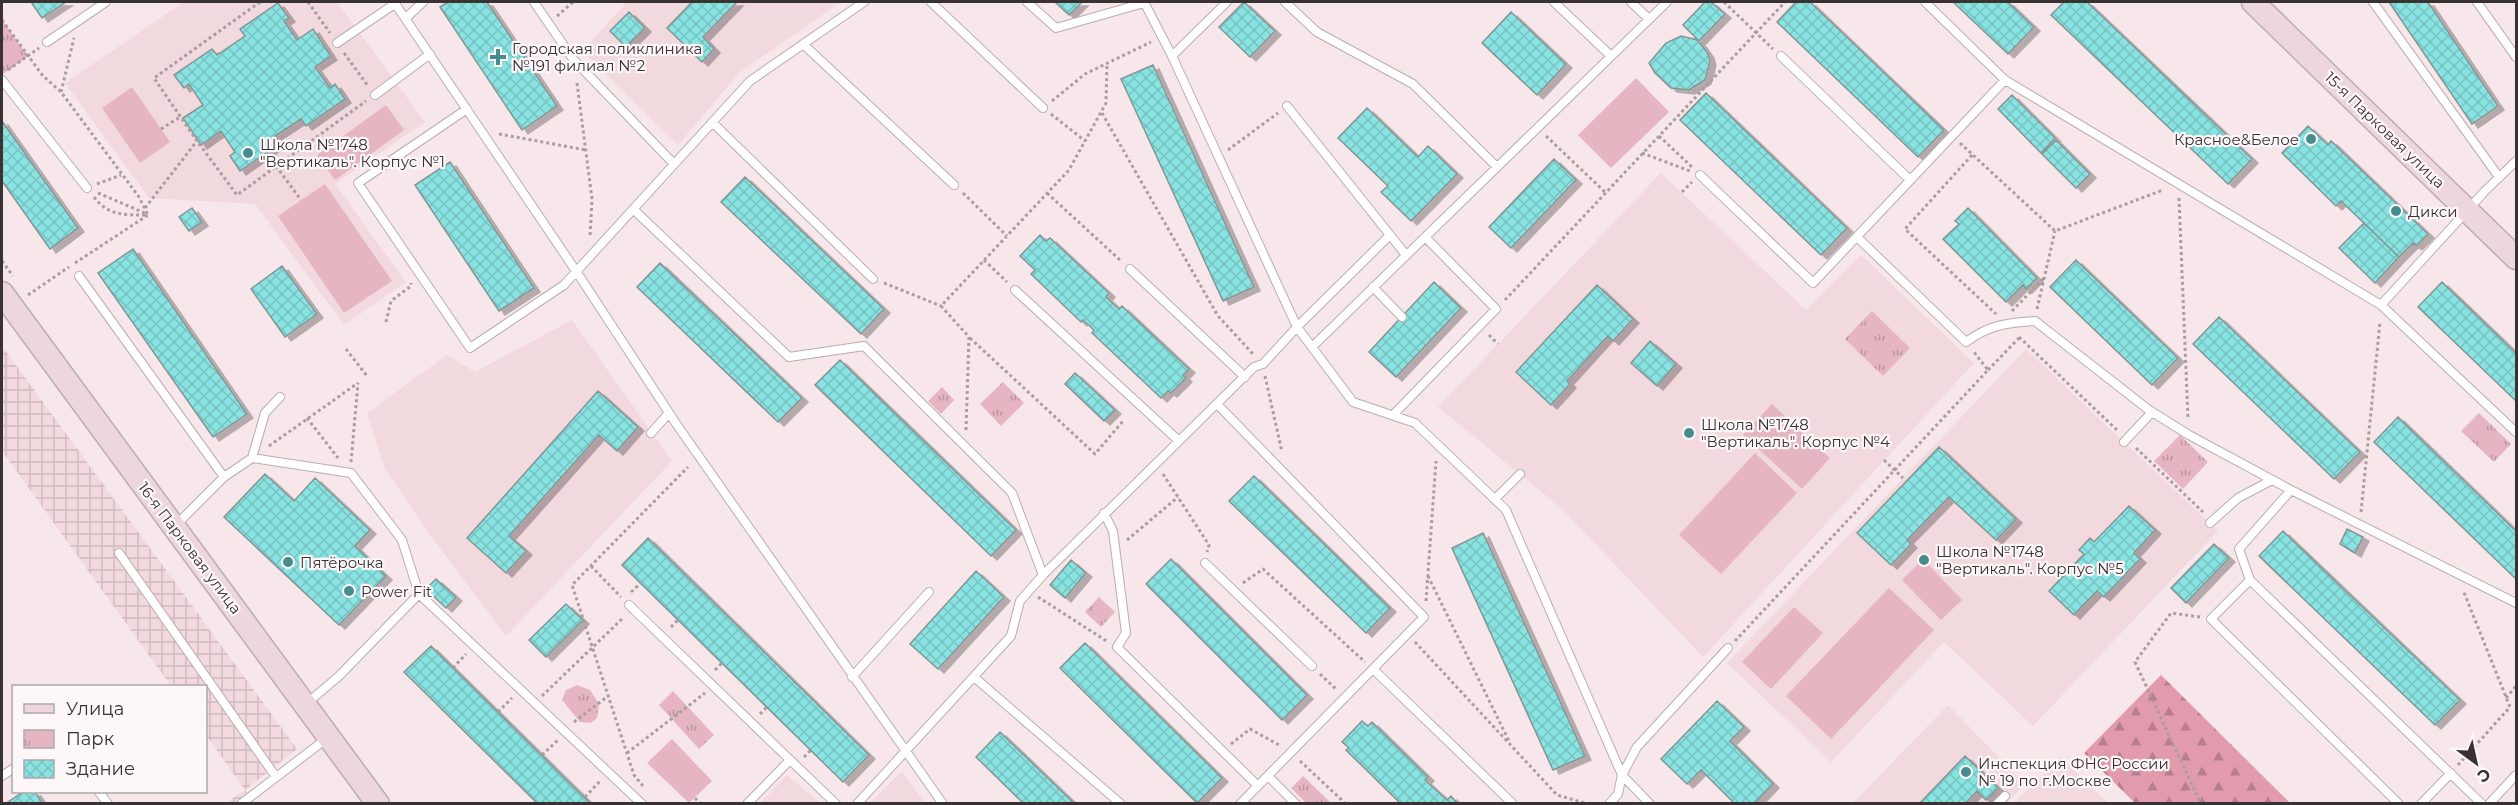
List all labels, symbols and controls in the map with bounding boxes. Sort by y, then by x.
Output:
place label: Городская поликлиника №191 филиал №2 [512,39,702,75]
marker: Городская поликлиника №191 филиал №2 [489,48,507,66]
street label: 15-я Парковая улица [2321,68,2449,192]
place label: Красное&Белое [2174,130,2299,149]
marker: Красное&Белое [2304,132,2318,146]
place label: Школа №1748 "Вертикаль". Корпус №1 [260,135,445,171]
marker: Школа №1748 "Вертикаль". Корпус №1 [241,146,255,160]
place label: Дикси [2408,202,2457,221]
marker: Дикси [2389,204,2403,218]
place label: Школа №1748 "Вертикаль". Корпус №4 [1701,415,1890,451]
marker: Школа №1748 "Вертикаль". Корпус №4 [1682,426,1696,440]
street label: 16-я Парковая улица [134,478,246,618]
place label: Школа №1748 "Вертикаль". Корпус №5 [1936,542,2124,578]
place label: Пятёрочка [300,553,384,572]
marker: Школа №1748 "Вертикаль". Корпус №5 [1917,553,1931,567]
marker: Пятёрочка [281,555,295,569]
place label: Power Fit [361,582,432,601]
marker: Power Fit [342,584,356,598]
legend [12,685,207,793]
text: Улица [66,698,124,720]
text: Парк [66,728,115,750]
north arrow [2446,733,2506,793]
place label: Инспекция ФНС России № 19 по г.Москве [1978,754,2169,790]
text: Здание [66,758,135,780]
text: С [2474,764,2494,786]
marker: Инспекция ФНС России № 19 по г.Москве [1959,765,1973,779]

